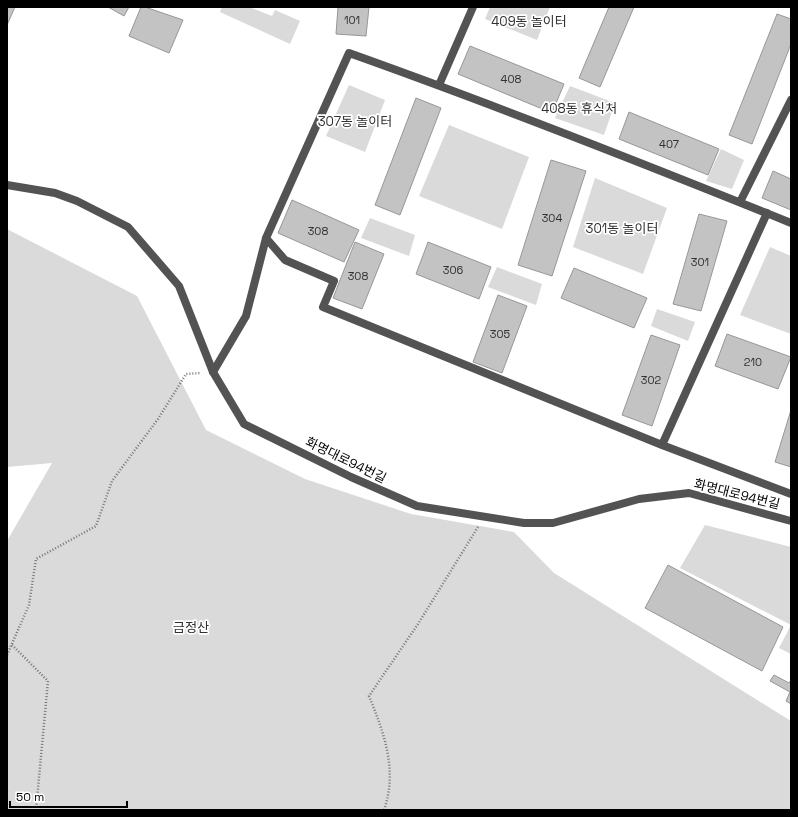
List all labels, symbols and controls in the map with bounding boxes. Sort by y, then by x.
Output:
house number: 101 [344,13,360,27]
park label: 409동 놀이터 [491,13,567,30]
house number: 408 [501,72,522,86]
park label: 408동 휴식처 [541,100,617,117]
park label: 307동 놀이터 [318,113,392,130]
house number: 407 [659,137,679,151]
house number: 304 [542,211,562,225]
park label: 301동 놀이터 [586,220,658,237]
house number: 308 [308,224,328,238]
house number: 301 [691,255,709,269]
house number: 306 [443,263,463,277]
house number: 308 [348,269,368,283]
house number: 305 [490,327,511,341]
house number: 210 [744,355,762,369]
house number: 302 [641,373,662,387]
street label: 화명대로94번길 [303,433,389,487]
street label: 화명대로94번길 [692,475,782,513]
park label: 금정산 [173,619,209,636]
scale bar [10,783,127,809]
text: 50 m [16,789,44,805]

